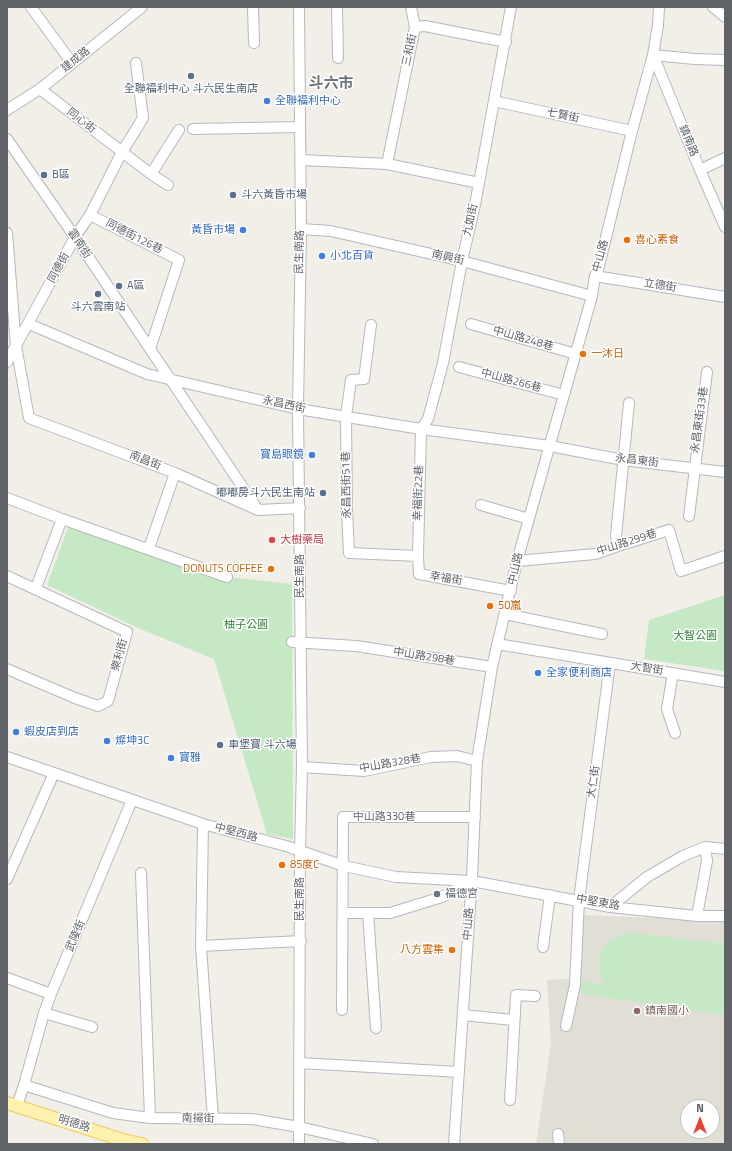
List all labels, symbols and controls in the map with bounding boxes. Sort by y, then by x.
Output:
street label: 三和街 [400,32,420,68]
street label: 建成路 [59,44,93,76]
marker: 全聯福利中心 斗六民生南店 [186,71,196,81]
district label: 斗六市 [309,75,353,93]
place label: 全聯福利中心 斗六民生南店 [124,82,258,96]
place label: 全聯福利中心 [275,94,341,108]
marker: 全聯福利中心 [262,96,272,106]
street label: 同心街 [64,106,98,136]
street label: 七賢街 [545,106,581,126]
street label: 鎮南路 [676,123,700,159]
place label: B區 [52,168,70,182]
marker: B區 [39,170,49,180]
place label: 斗六黃昏市場 [241,188,307,202]
marker: 斗六黃昏市場 [228,190,238,200]
street label: 九如街 [461,202,481,238]
street label: 同德街126巷 [103,217,165,257]
place label: 黃昏市場 [191,223,235,237]
marker: 黃昏市場 [238,225,248,235]
street label: 雲南街 [64,227,94,261]
street label: 民生南路 [293,230,307,274]
place label: 喜心素食 [635,233,679,247]
marker: 喜心素食 [622,235,632,245]
street label: 中山路 [590,238,612,274]
street label: 南興街 [430,248,466,268]
place label: 小北百貨 [330,249,374,263]
street label: 同德街 [45,250,73,286]
marker: 小北百貨 [317,251,327,261]
street label: 立德街 [643,277,677,295]
place label: A區 [127,279,145,293]
marker: A區 [114,281,124,291]
marker: 斗六雲南站 [93,289,103,299]
place label: 斗六雲南站 [71,300,125,314]
street label: 中山路248巷 [491,324,555,354]
place label: 一沐日 [591,347,624,361]
marker: 一沐日 [578,349,588,359]
street label: 中山路266巷 [479,367,543,395]
street label: 永昌東街33巷 [689,386,711,454]
street label: 永昌西街 [261,394,307,416]
place label: 寶島眼鏡 [260,448,304,462]
street label: 南昌街 [127,449,163,473]
marker: 寶島眼鏡 [307,450,317,460]
street label: 永昌西街51巷 [340,451,354,519]
street label: 永昌東街 [614,452,660,470]
street label: 幸福街22巷 [411,465,427,521]
place label: 嘟嘟房斗六民生南站 [216,486,315,500]
marker: 嘟嘟房斗六民生南站 [318,488,328,498]
street label: 中山路299巷 [595,527,659,559]
place label: 大樹藥局 [280,533,324,547]
marker: 大樹藥局 [267,535,277,545]
street label: 中山路 [506,551,526,587]
street label: 民生南路 [293,554,307,598]
place label: DONUTS COFFEE [183,562,263,576]
marker: DONUTS COFFEE [266,564,276,574]
street label: 幸福街 [429,570,463,588]
place label: 50嵐 [498,599,521,613]
marker: 50嵐 [485,601,495,611]
park label: 柚子公園 [224,618,268,632]
park label: 大智公園 [673,629,717,643]
street label: 樂利街 [109,637,131,673]
street label: 中山路298巷 [392,646,456,668]
street label: 大智街 [630,660,664,678]
place label: 全家便利商店 [546,666,612,680]
marker: 全家便利商店 [533,668,543,678]
place label: 蝦皮店到店 [24,725,79,739]
marker: 蝦皮店到店 [11,727,21,737]
place label: 燦坤3C [115,734,149,748]
marker: 燦坤3C [102,736,112,746]
place label: 車堡寶 斗六場 [228,738,296,752]
marker: 車堡寶 斗六場 [215,740,225,750]
place label: 寶雅 [179,751,201,765]
street label: 中山路328巷 [358,752,422,776]
marker: 寶雅 [166,753,176,763]
street label: 大仁街 [585,765,603,799]
street label: 中山路330巷 [353,810,415,824]
street label: 中堅西路 [213,821,259,845]
place label: 85度C [290,858,319,872]
marker: 85度C [277,860,287,870]
street label: 民生南路 [293,877,307,921]
place label: 福德宮 [445,887,478,901]
marker: 福德宮 [432,889,442,899]
street label: 中堅東路 [575,893,621,913]
street label: 中山路 [461,907,477,941]
street label: 武陵街 [63,918,89,954]
place label: 八方雲集 [400,943,444,957]
marker: 八方雲集 [447,945,457,955]
place label: 鎮南國小 [645,1004,689,1018]
marker: 鎮南國小 [632,1006,642,1016]
north arrow [680,1099,720,1139]
text: N [696,1100,704,1116]
street label: 南揚街 [181,1112,215,1126]
street label: 明德路 [56,1113,92,1135]

